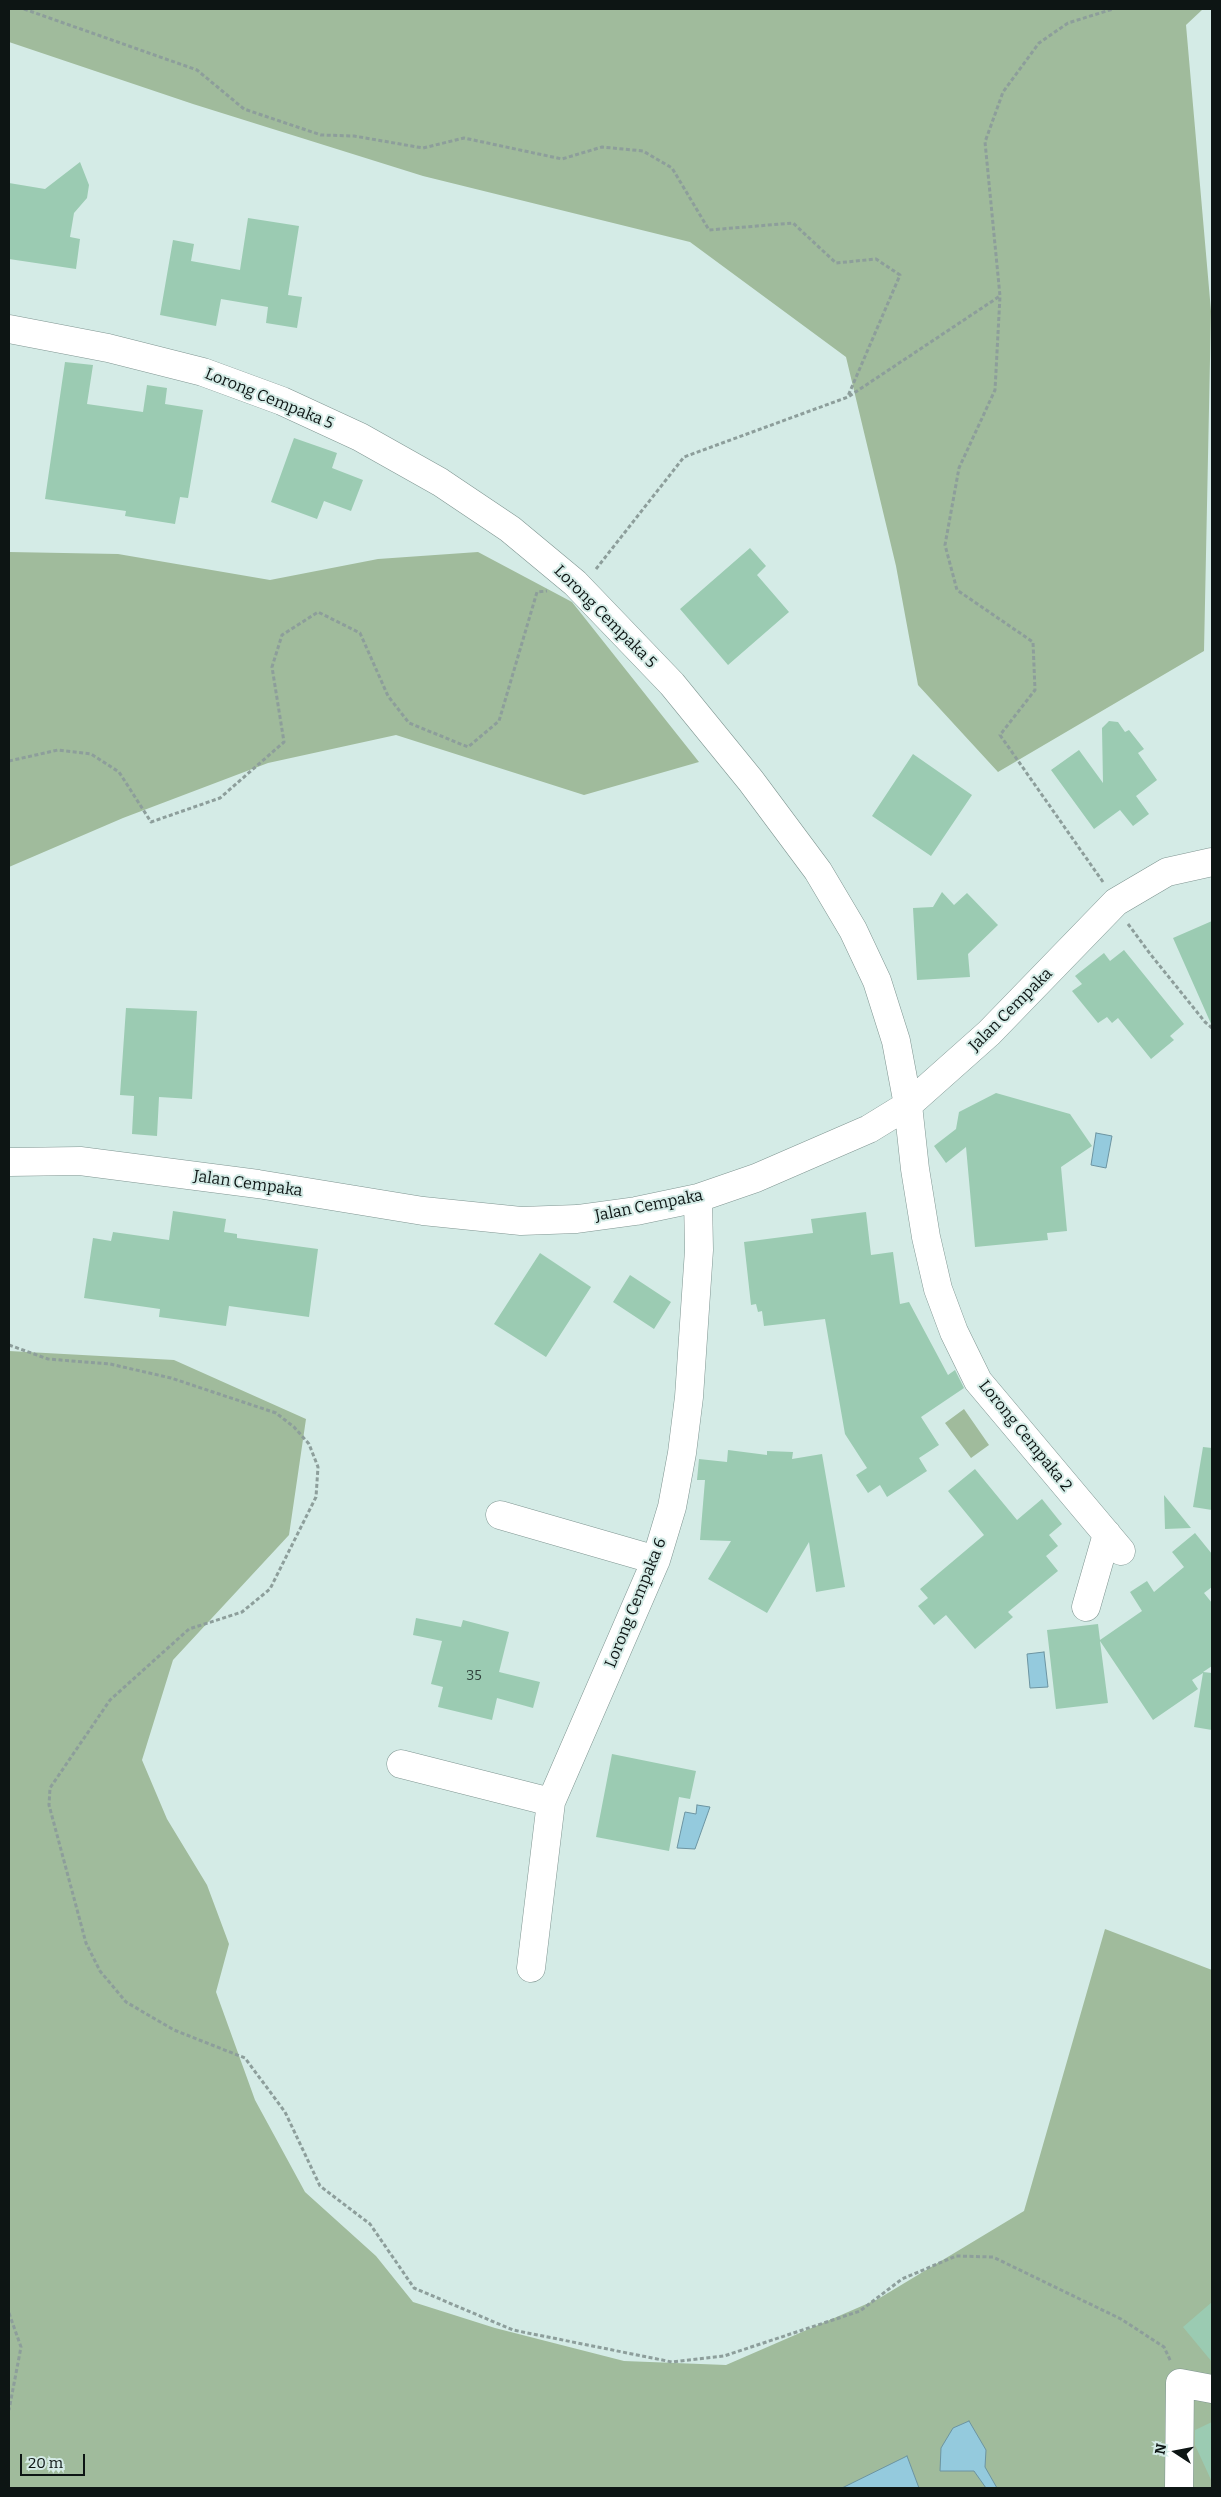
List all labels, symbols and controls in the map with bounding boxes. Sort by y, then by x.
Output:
street label: Lorong Cempaka 5 [202,364,336,434]
street label: Lorong Cempaka 5 [550,562,660,672]
street label: Jalan Cempaka [965,964,1057,1056]
street label: Jalan Cempaka [192,1167,304,1201]
street label: Jalan Cempaka [593,1186,705,1226]
street label: Lorong Cempaka 2 [974,1377,1076,1495]
street label: Lorong Cempaka 6 [601,1535,671,1671]
house number: 35 [466,1668,482,1684]
north arrow [1151,2427,1201,2477]
text: N [1151,2442,1170,2456]
scale bar [22,2444,88,2476]
text: 20 m [28,2454,63,2472]

